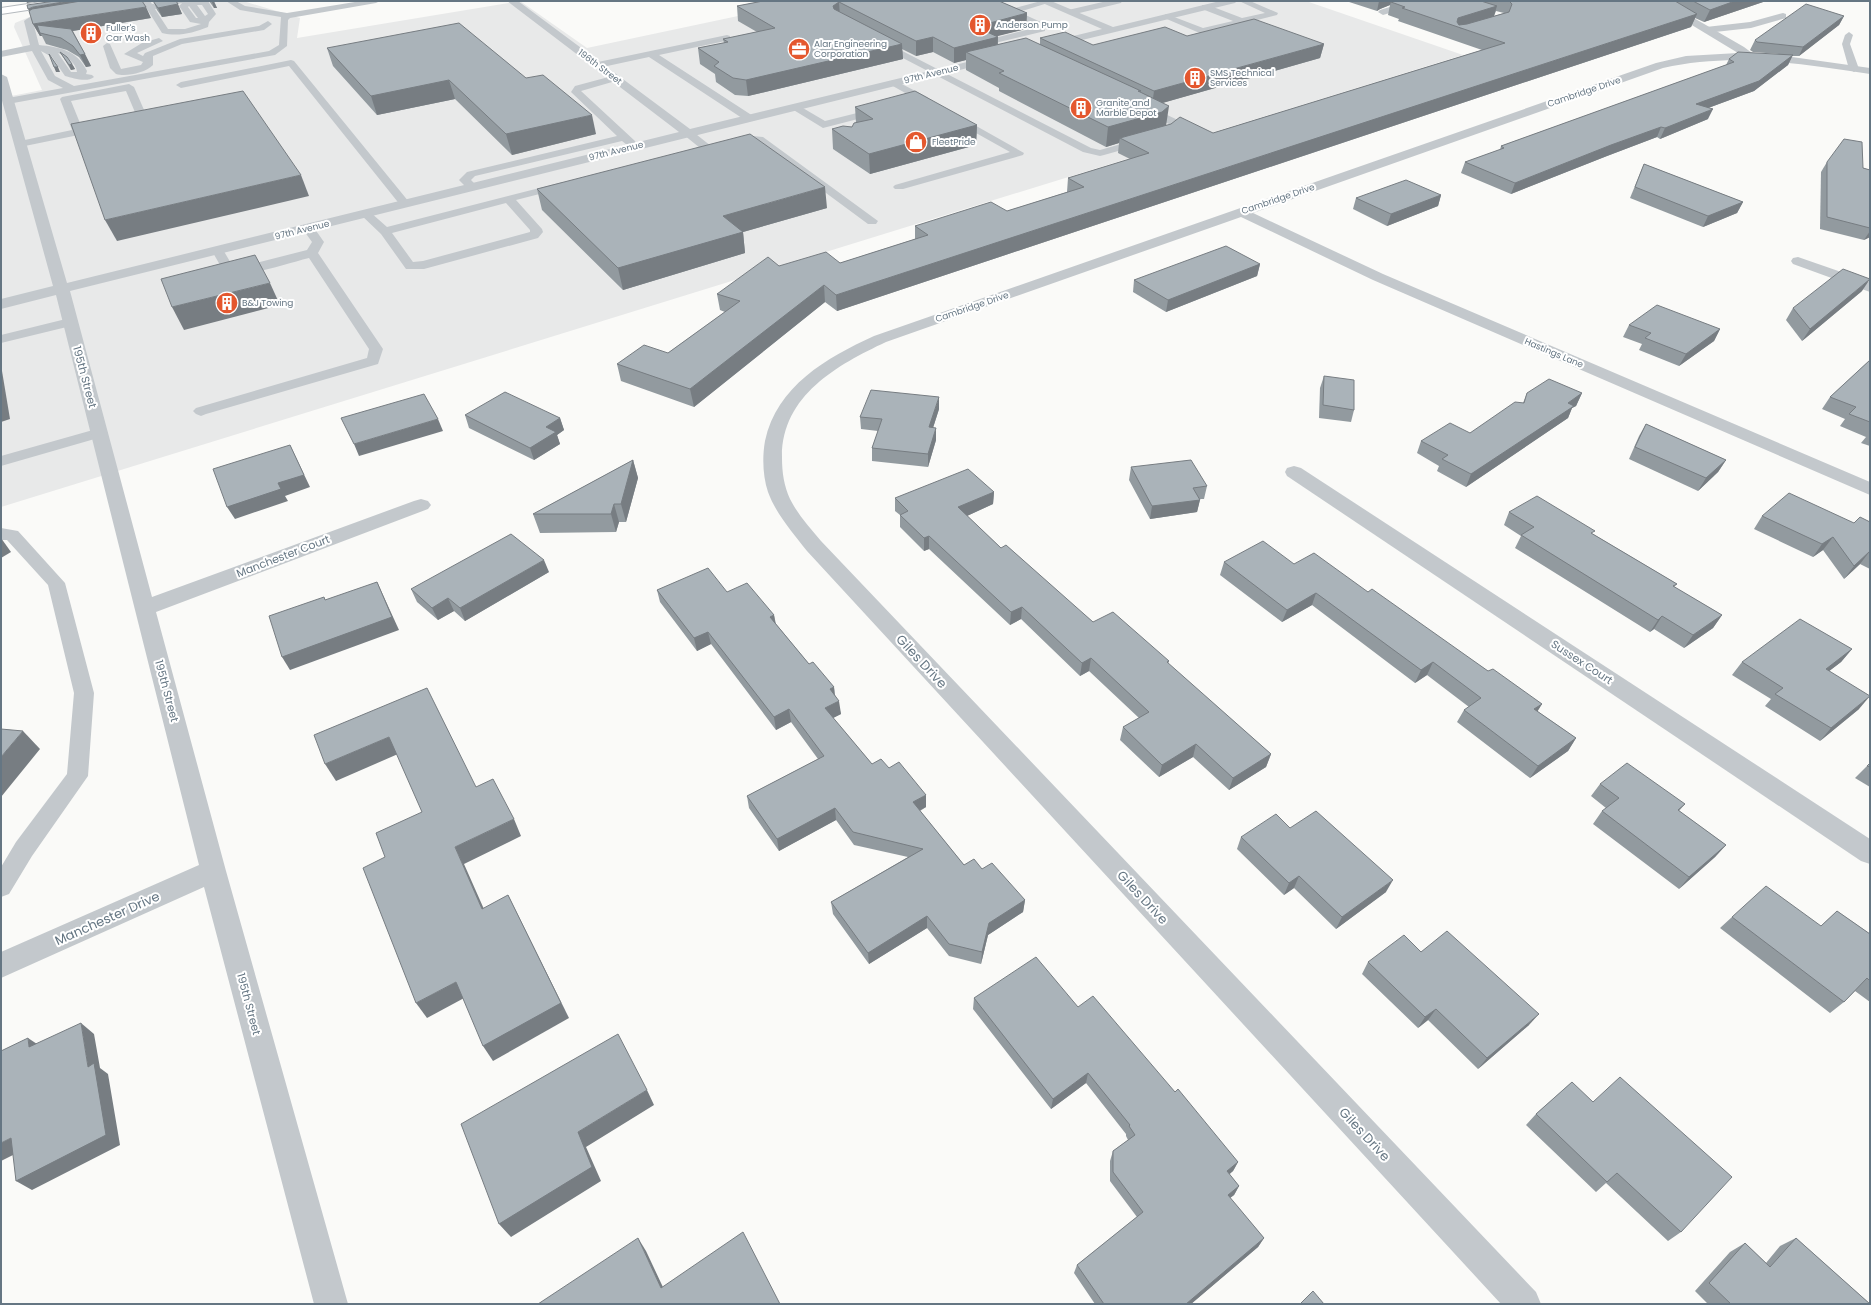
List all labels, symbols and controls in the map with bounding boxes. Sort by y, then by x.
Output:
building icon: Anderson Pump [967,12,993,38]
place label: Anderson Pump [996,19,1068,31]
building icon: Fuller's Car Wash [78,20,104,46]
place label: Fuller's Car Wash [106,22,150,44]
office icon: Alar Engineering Corporation [786,36,812,62]
place label: Alar Engineering Corporation [814,38,887,60]
street label: 196th Street [576,47,624,87]
street label: 97th Avenue [902,61,960,87]
building icon: SMS Technical Services [1182,65,1208,91]
place label: SMS Technical Services [1210,67,1274,89]
street label: Cambridge Drive [1546,74,1623,110]
building icon: Granite and Marble Depot [1068,95,1094,121]
place label: Granite and Marble Depot [1096,97,1157,119]
shop icon: FleetPride [903,129,929,155]
place label: FleetPride [932,136,976,148]
street label: 97th Avenue [587,138,645,164]
street label: Cambridge Drive [1240,181,1317,217]
street label: 97th Avenue [273,217,331,243]
street label: Cambridge Drive [934,289,1011,325]
building icon: B&J Towing [214,290,240,316]
place label: B&J Towing [242,297,293,309]
street label: Hastings Lane [1523,335,1586,371]
street label: 195th Street [69,344,101,410]
street label: Manchester Court [234,531,332,581]
street label: Giles Drive [892,630,952,692]
street label: Sussex Court [1548,636,1616,688]
street label: 195th Street [151,658,183,724]
street label: Giles Drive [1113,866,1173,928]
street label: Manchester Drive [52,887,163,950]
street label: 195th Street [233,971,265,1037]
street label: Giles Drive [1335,1103,1395,1165]

